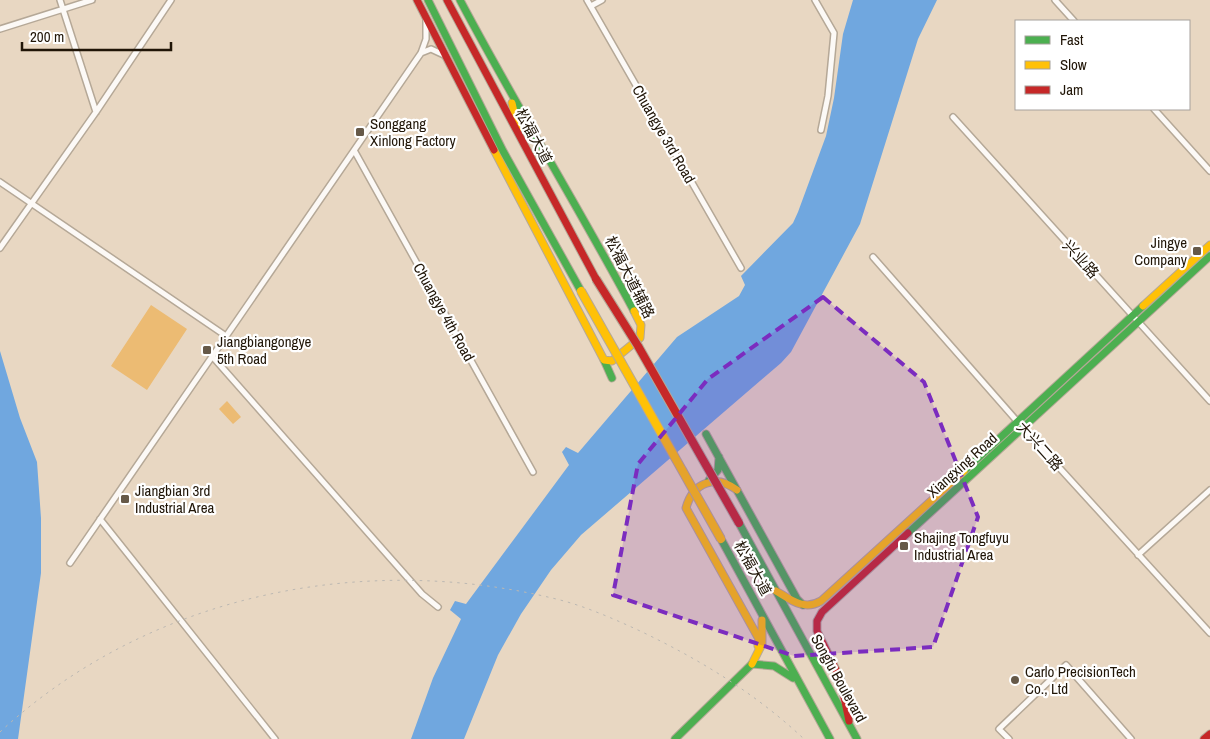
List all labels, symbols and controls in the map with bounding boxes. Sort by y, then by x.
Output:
scale bar [22,20,171,52]
legend [1015,20,1190,110]
text: 200 m [30,26,64,47]
text: Fast [1060,29,1084,50]
text: Slow [1060,54,1087,75]
text: Jam [1060,79,1083,100]
street label: Chuangye 3rd Road [627,81,701,187]
street label: 松福大道 [511,105,557,167]
place label: Songgang Xinlong Factory [370,113,456,151]
marker: Songgang Xinlong Factory [354,126,366,138]
street label: 松福大道辅路 [600,232,660,322]
place label: Jingye Company [1134,232,1188,270]
street label: 兴业路 [1058,235,1104,283]
marker: Jingye Company [1191,245,1203,257]
street label: Chuangye 4th Road [408,259,480,365]
place label: Jiangbiangongye 5th Road [217,331,312,369]
marker: Jiangbiangongye 5th Road [201,344,213,356]
street label: 大兴二路 [1012,417,1068,475]
street label: Xiangxing Road [922,428,1002,502]
place label: Jiangbian 3rd Industrial Area [135,480,214,518]
marker: Jiangbian 3rd Industrial Area [119,493,131,505]
place label: Shajing Tongfuyu Industrial Area [914,527,1009,565]
street label: 松福大道 [729,537,777,599]
marker: Shajing Tongfuyu Industrial Area [898,540,910,552]
street label: Songfu Boulevard [806,630,872,726]
place label: Carlo PrecisionTech Co., Ltd [1025,661,1136,699]
marker: Carlo PrecisionTech Co., Ltd [1009,674,1021,686]

